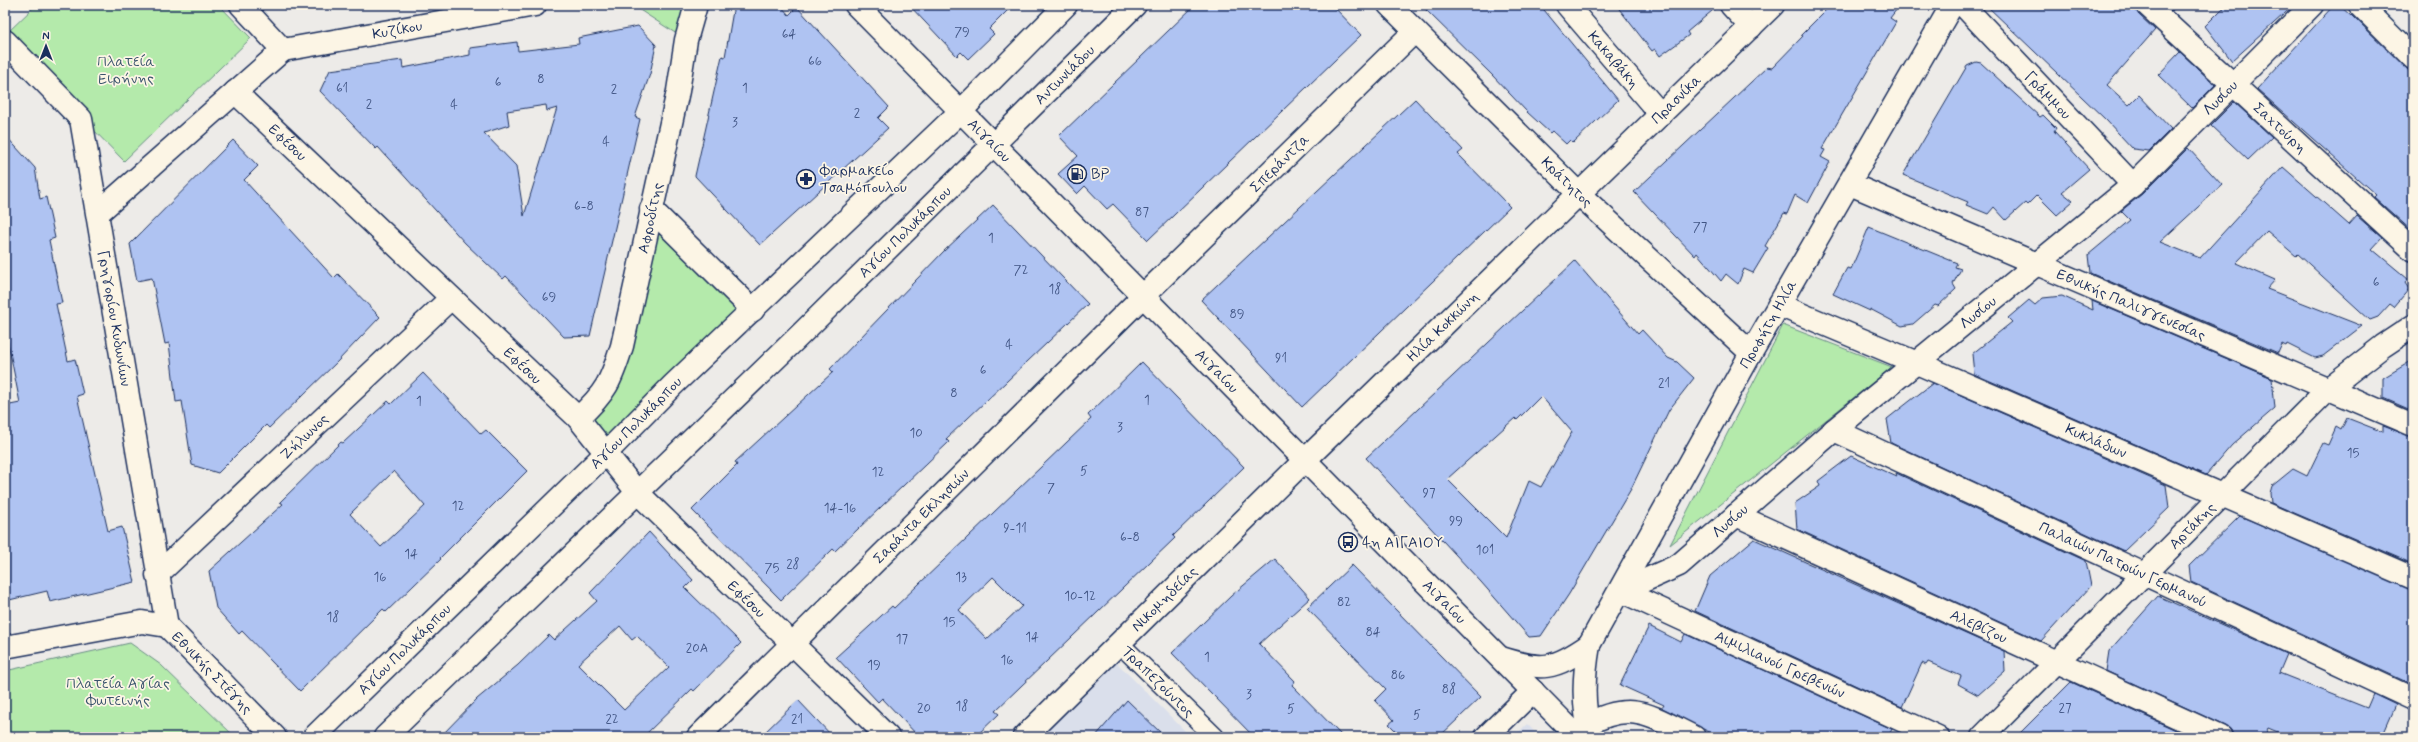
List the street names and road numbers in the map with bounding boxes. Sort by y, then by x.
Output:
street label: Κυζίκου [371,16,424,45]
street label: Κακαβάκη [1583,27,1643,94]
street label: Αντωνιάδου [1031,41,1100,109]
street label: Γράμμου [2020,67,2075,125]
street label: Πρασνίκα [1647,71,1707,129]
street label: Λυσίου [2199,76,2243,120]
street label: Σαχτούρη [2248,98,2311,158]
street label: Αιγαίου [962,115,1015,168]
street label: Εφέσου [264,120,311,166]
street label: Σπεράντζα [1246,130,1315,197]
street label: Κράτητος [1536,153,1597,213]
street label: Αφροδίτης [634,180,669,256]
street label: Αγίου Πολυκάρπου [855,182,957,283]
street label: Γρηγορίου Κυδωνίων [92,249,135,388]
street label: Εθνικής Παλιγγενεσίας [2053,265,2209,346]
street label: Προφήτη Ηλία [1735,276,1803,372]
street label: Ηλία Κοκκώνη [1402,287,1484,367]
street label: Λυσίου [1956,292,2001,334]
street label: Εφέσου [499,343,546,389]
street label: Αιγαίου [1190,345,1243,398]
street label: Αγίου Πολυκάρπου [586,372,687,474]
street label: Ζήλωνος [276,409,334,465]
street label: Κυκλάδων [2062,419,2130,464]
street label: Σαράντα Εκλησιών [869,464,974,569]
street label: Αρτάκης [2165,498,2221,554]
street label: Λυσίου [1708,500,1753,543]
street label: Παλαιών Πατρών Γερμανού [2035,518,2210,613]
street label: Νικομηδείας [1128,562,1203,637]
street label: Εφέσου [722,576,769,623]
street label: Αιγαίου [1418,576,1470,629]
street label: Αγίου Πολυκάρπου [354,600,456,700]
street label: Αλεβίζου [1946,605,2011,649]
street label: Αιμιλιανού Γρεβενών [1711,626,1848,704]
street label: Εθνικής Στέγης [167,628,257,719]
street label: Τραπεζούντος [1117,642,1199,723]

